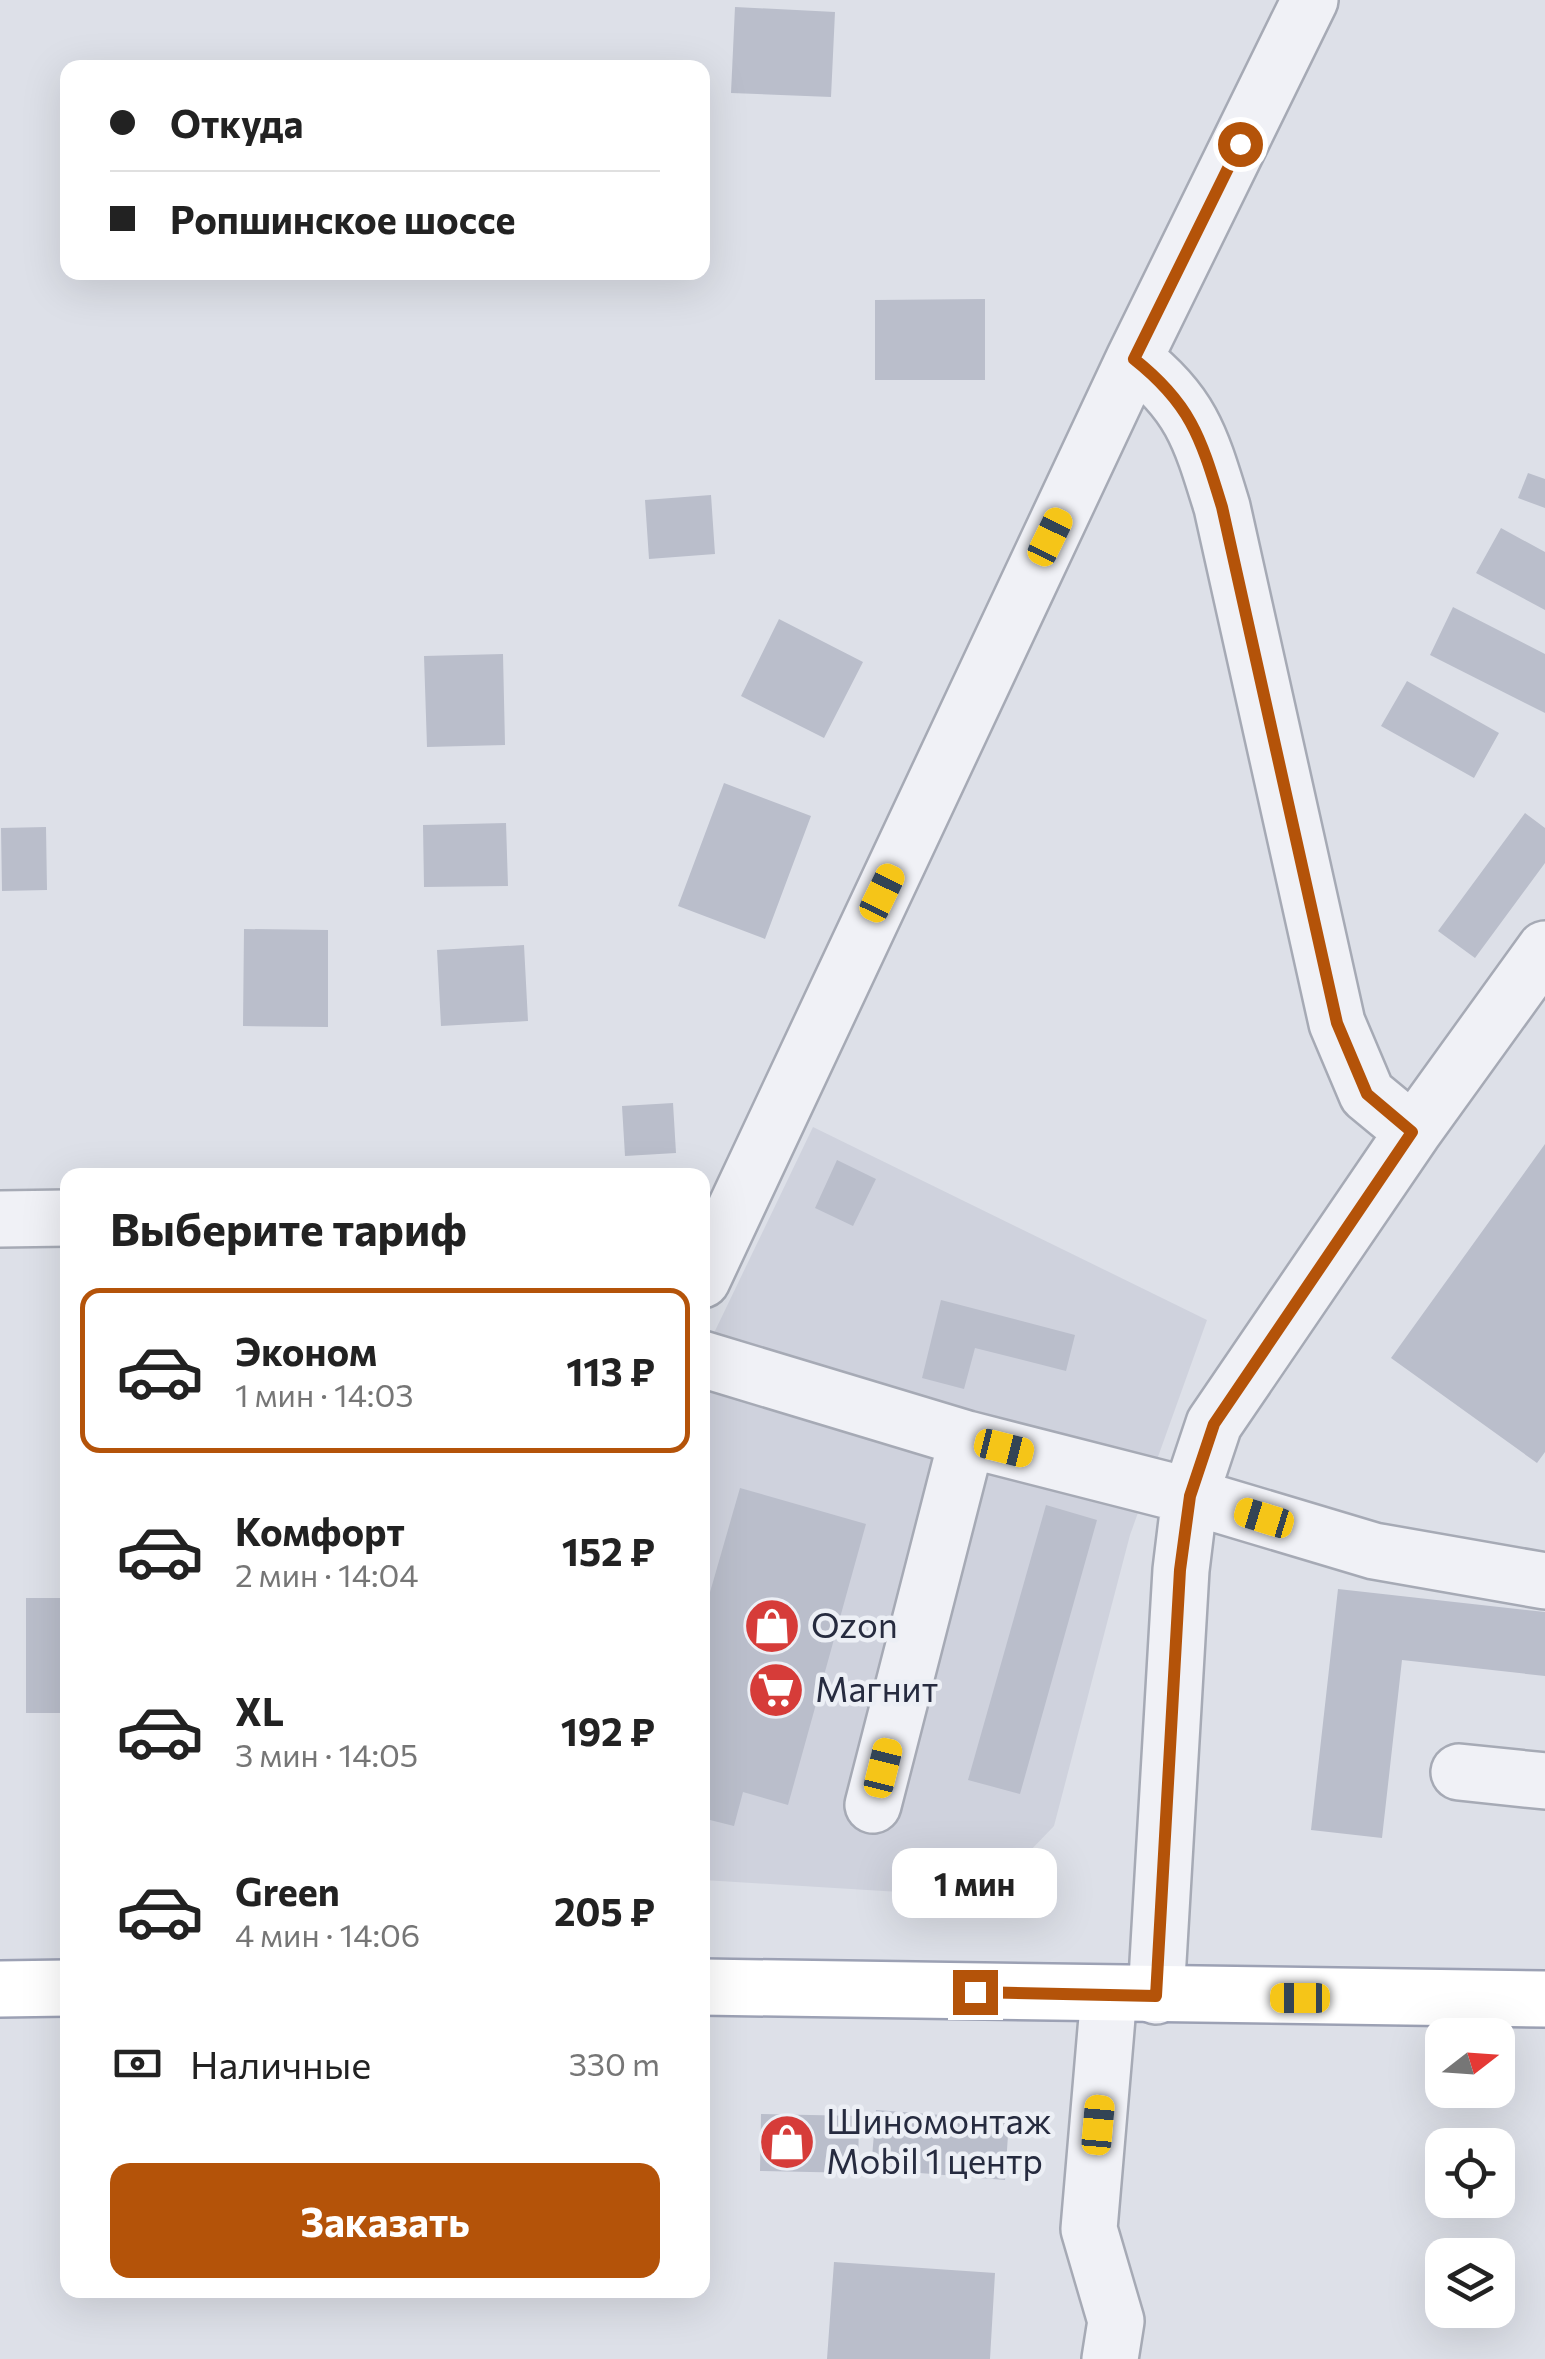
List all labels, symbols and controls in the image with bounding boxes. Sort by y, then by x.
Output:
text: Откуда [170,99,303,146]
route start [1218,122,1263,167]
text: Ропшинское шоссе [170,195,516,242]
car [1023,503,1077,571]
car [855,859,909,927]
text: Выберите тариф [110,1200,467,1255]
icon: car [115,1326,205,1416]
text: Эконом [235,1327,377,1374]
text: 113 ₽ [566,1347,655,1394]
text: 1 мин · 14:03 [235,1374,413,1414]
car [971,1426,1037,1470]
car [1231,1495,1297,1541]
icon: car [115,1506,205,1596]
text: Комфорт [235,1507,405,1554]
text: 152 ₽ [562,1527,655,1574]
text: 2 мин · 14:04 [235,1554,419,1594]
shop icon: Ozon [742,1596,802,1656]
place label: Ozon [811,1602,898,1645]
supermarket icon: Магнит [746,1660,806,1720]
place label: Магнит [815,1666,938,1709]
icon: car [115,1686,205,1776]
text: XL [235,1687,284,1734]
text: 192 ₽ [561,1707,655,1754]
text: 3 мин · 14:05 [235,1734,418,1774]
car [861,1735,905,1801]
callout: 1 мин [892,1847,1058,1917]
text: 1 мин [934,1863,1015,1903]
icon: car [115,1866,205,1956]
text: Green [235,1867,340,1914]
text: 205 ₽ [554,1887,655,1934]
text: 4 мин · 14:06 [235,1914,420,1954]
route end [953,1970,998,2015]
car [1270,1983,1330,2013]
north arrow [1425,2018,1515,2108]
map controls [1425,2018,1515,2328]
icon: cash [110,2036,165,2091]
text: Наличные [190,2040,371,2087]
text: 330 m [569,2043,660,2083]
car [1080,2094,1116,2156]
place label: Шиномонтаж Mobil 1 центр [826,2098,1052,2181]
shop icon: Шиномонтаж Mobil 1 центр [757,2112,817,2172]
button: locate [1425,2128,1515,2218]
button: Заказать [110,2163,660,2278]
button: layers [1425,2238,1515,2328]

